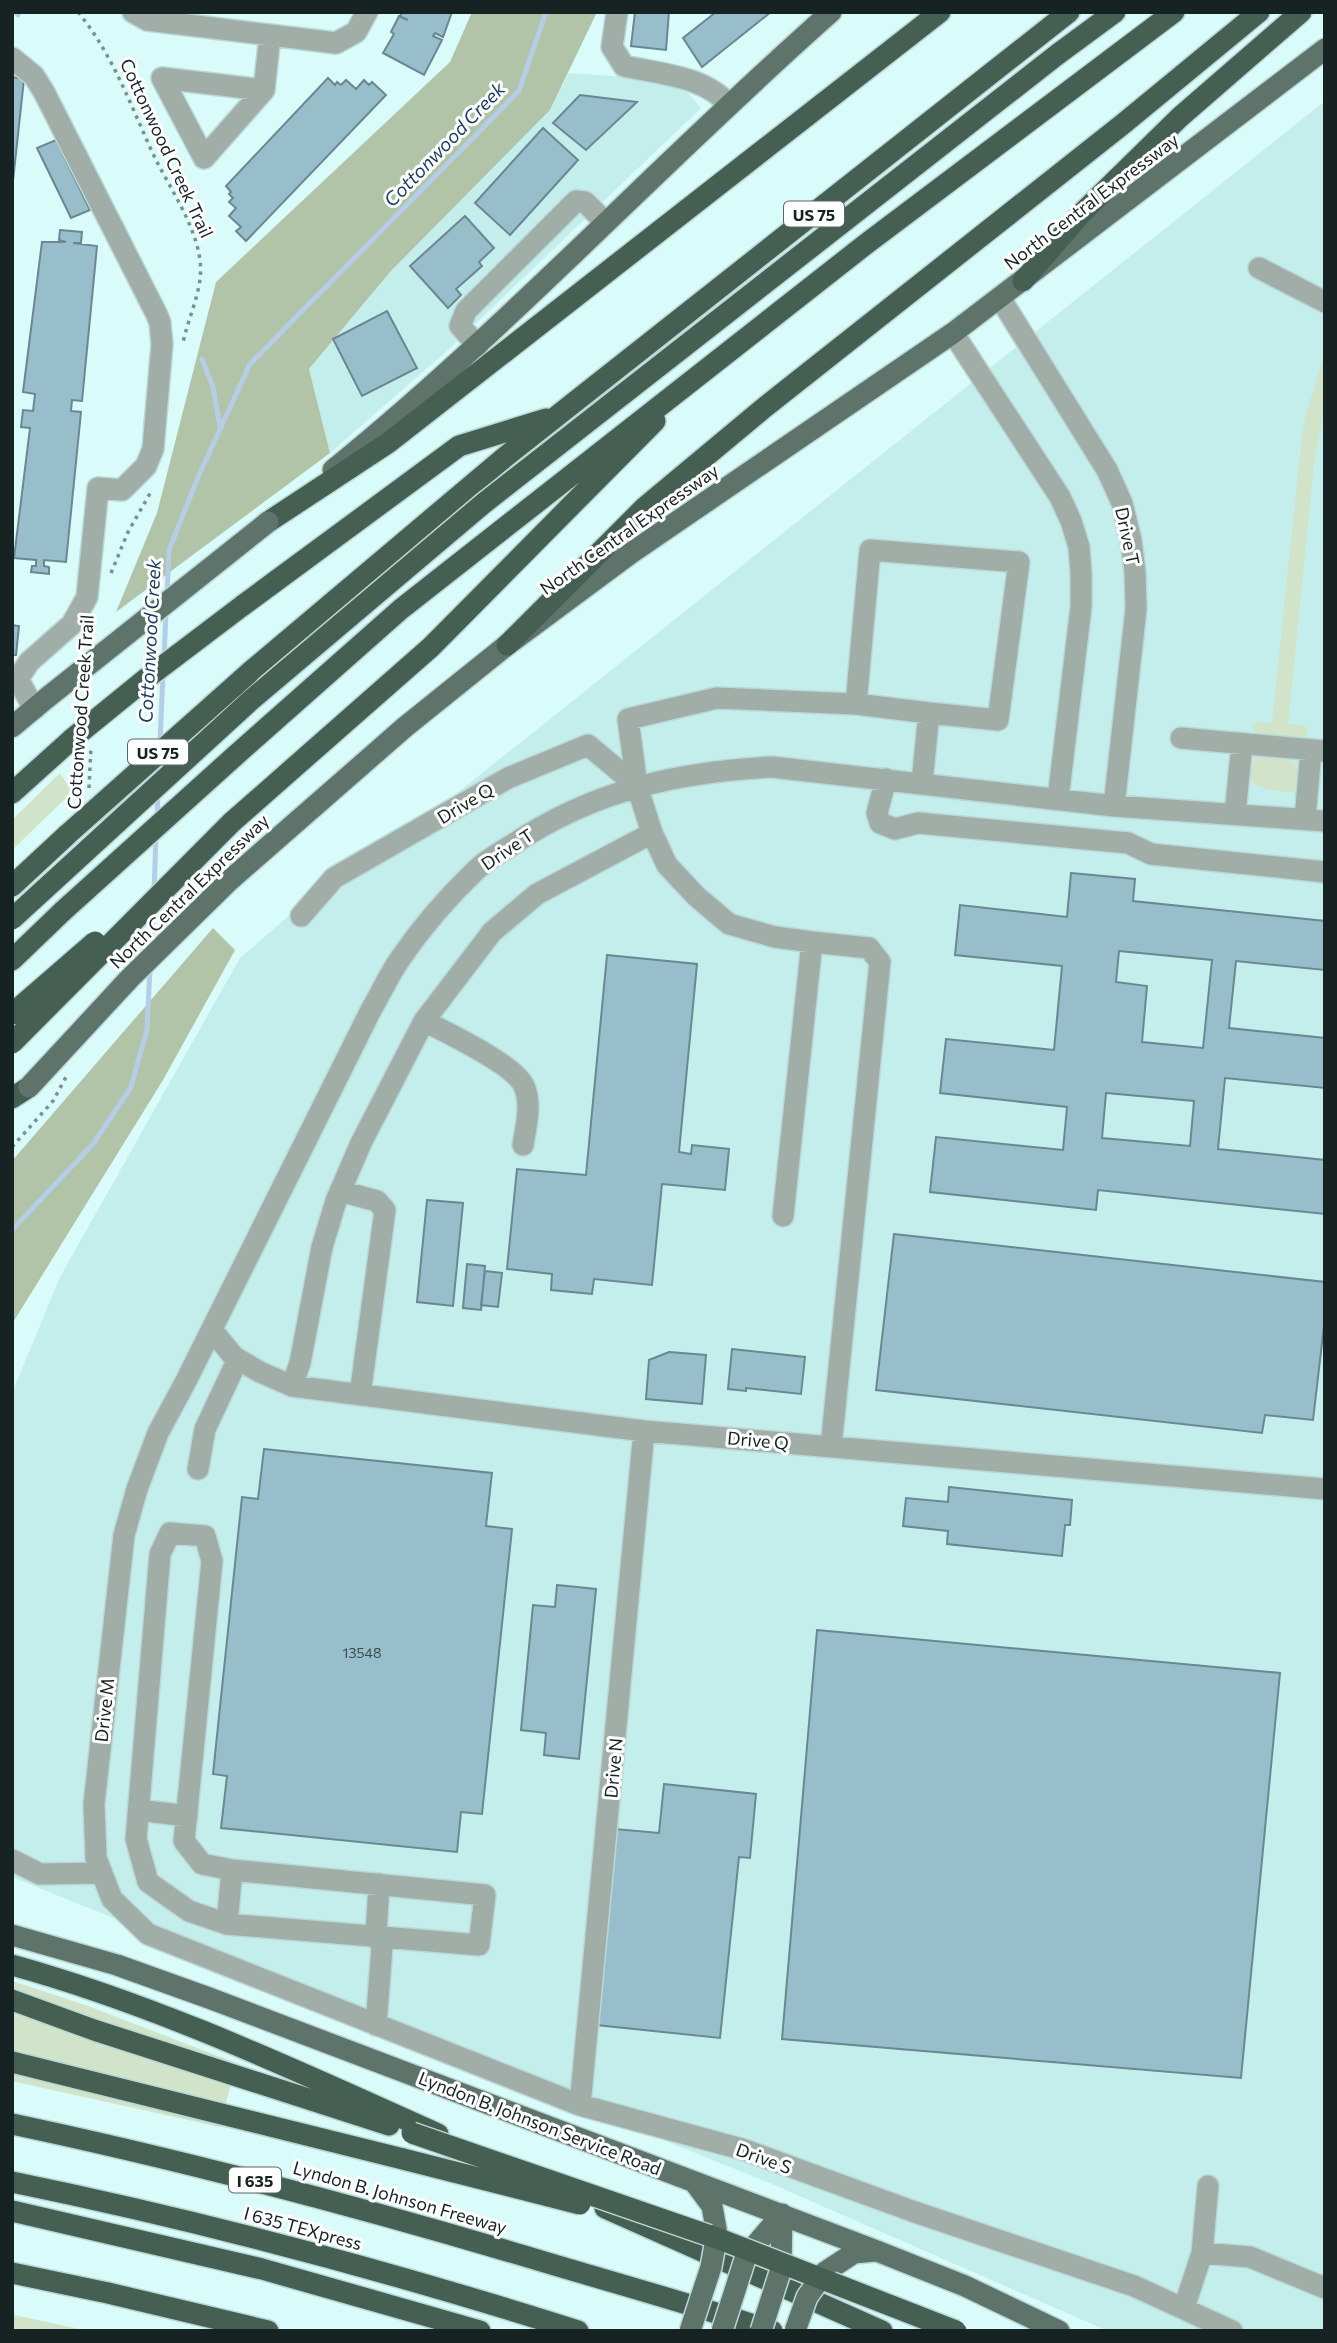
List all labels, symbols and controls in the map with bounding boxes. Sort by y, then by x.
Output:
street label: Cottonwood Creek Trail [116,55,218,241]
water label: Cottonwood Creek [379,76,510,211]
street label: North Central Expressway [999,128,1183,274]
road number: US 75 [784,202,844,227]
street label: North Central Expressway [536,459,722,599]
street label: Drive T [1111,505,1145,567]
water label: Cottonwood Creek [133,558,165,724]
street label: Cottonwood Creek Trail [62,614,98,810]
road number: US 75 [128,740,188,764]
street label: Drive Q [433,778,497,828]
street label: North Central Expressway [105,809,273,973]
street label: Drive T [477,824,537,874]
street label: Drive Q [726,1426,790,1454]
house number: 13548 [343,1644,381,1661]
street label: Drive M [90,1677,118,1743]
street label: Drive N [599,1737,627,1799]
street label: Lyndon B. Johnson Service Road [416,2067,664,2179]
street label: Drive S [733,2138,795,2178]
street label: Lyndon B. Johnson Freeway [291,2156,509,2238]
road number: I 635 [229,2168,281,2192]
street label: I 635 TEXpress [242,2202,364,2254]

